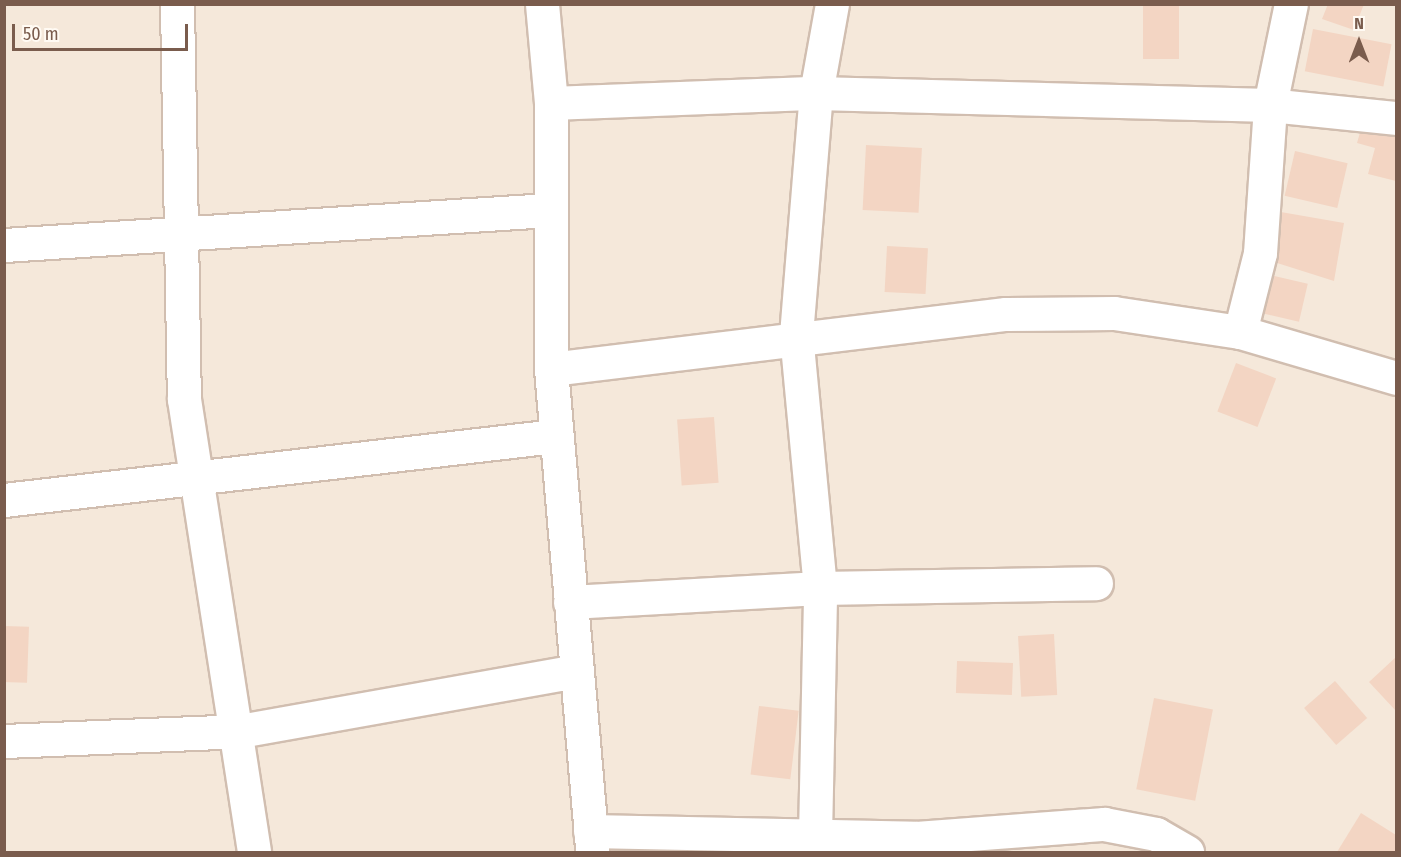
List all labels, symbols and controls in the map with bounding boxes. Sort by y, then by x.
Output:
scale bar [15,12,190,50]
north arrow [1329,12,1389,72]
text: N [1354,14,1364,33]
text: 50 m [23,23,59,45]

